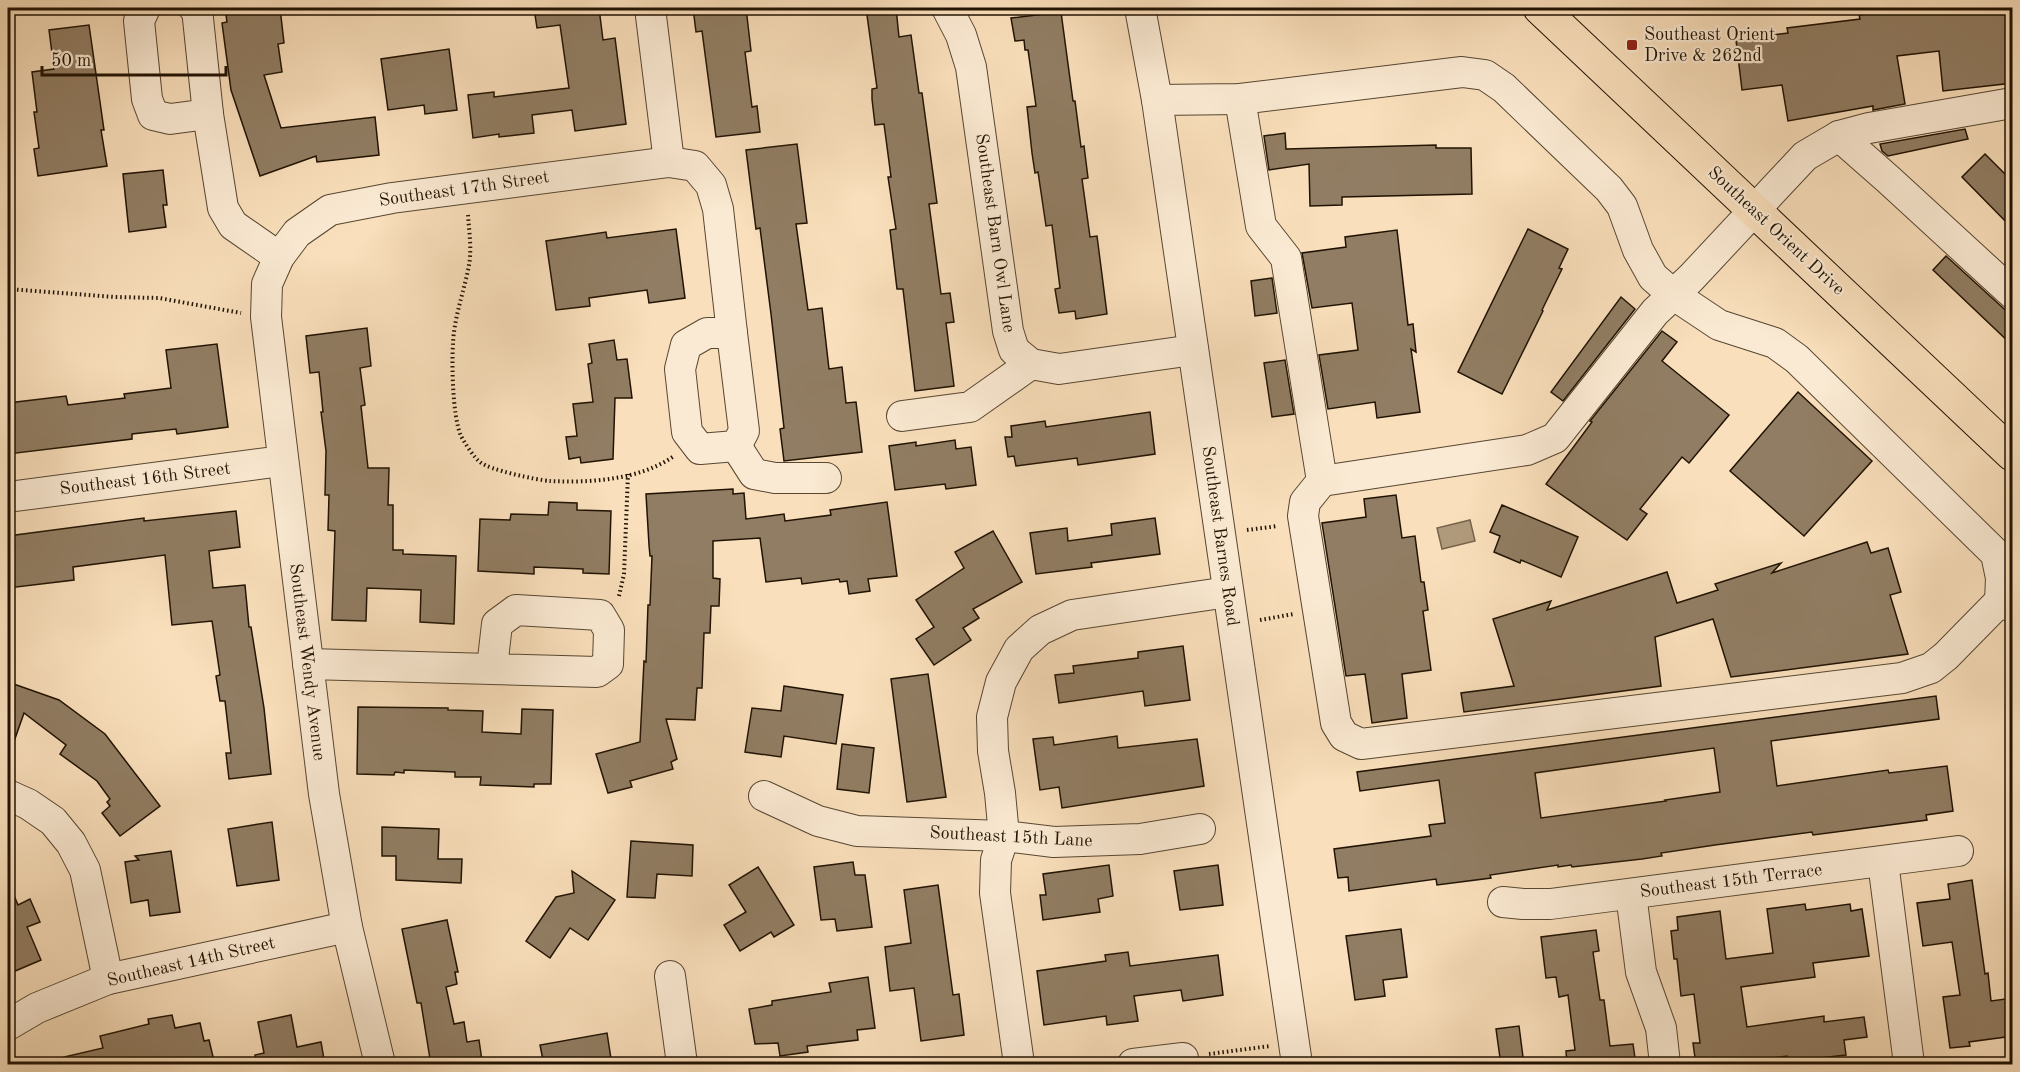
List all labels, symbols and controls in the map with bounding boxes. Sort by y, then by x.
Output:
place label: Southeast Orient Drive & 262nd [1644,26,1775,65]
marker: Southeast Orient Drive & 262nd [1625,38,1639,52]
scale bar [42,39,226,77]
text: 50 m [51,52,91,70]
street label: Southeast Barn Owl Lane [972,132,1018,334]
street label: Southeast Orient Drive [1704,163,1848,299]
street label: Southeast 17th Street [378,168,550,210]
street label: Southeast Barnes Road [1198,445,1242,627]
street label: Southeast 16th Street [59,460,231,498]
street label: Southeast Wendy Avenue [286,562,328,762]
street label: Southeast 15th Lane [929,824,1093,850]
street label: Southeast 15th Terrace [1639,861,1823,901]
street label: Southeast 14th Street [105,934,277,990]

